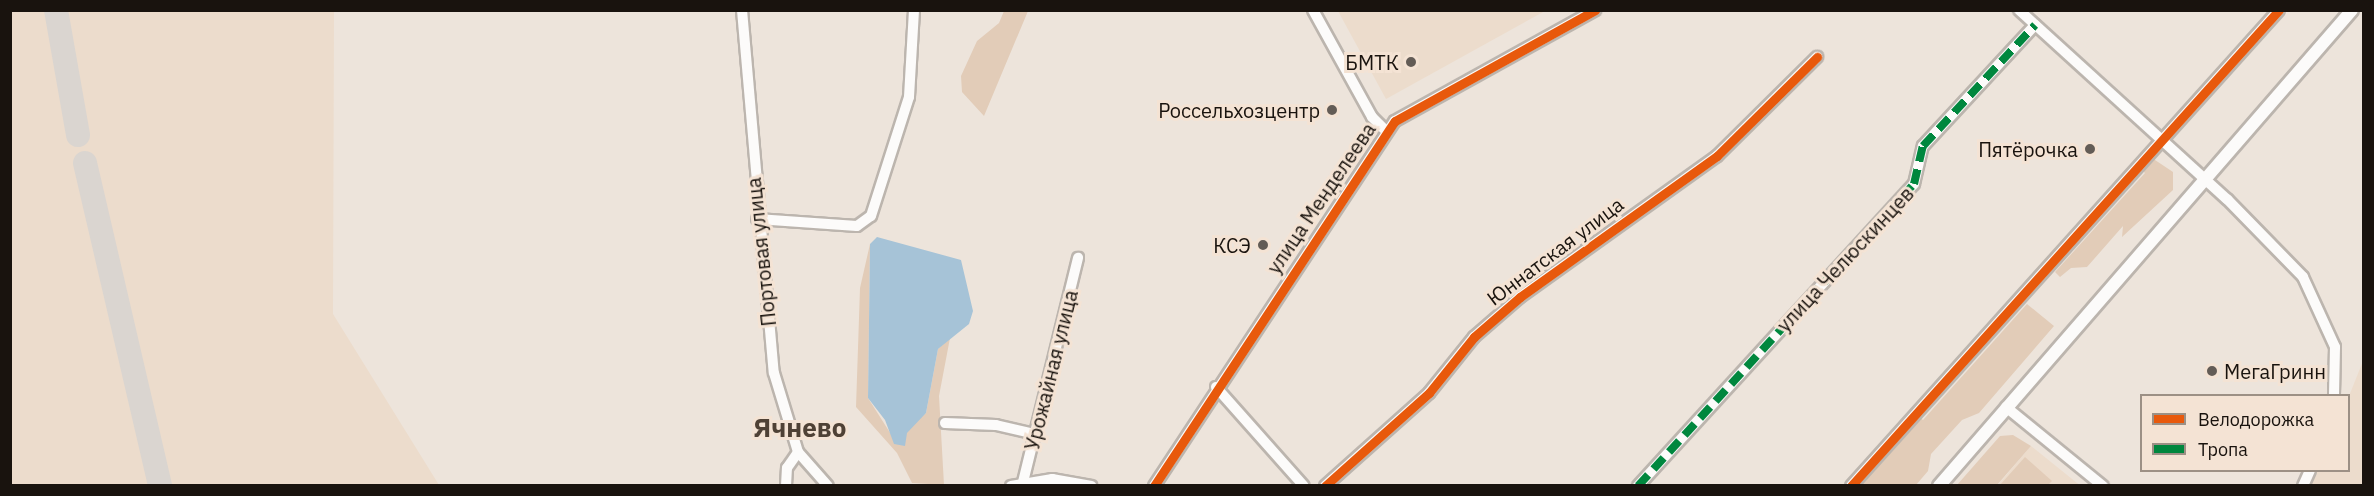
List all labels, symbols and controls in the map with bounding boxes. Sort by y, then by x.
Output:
place label: БМТК [1345,50,1399,74]
marker: БМТК [1404,55,1418,69]
place label: Россельхозцентр [1158,98,1320,122]
marker: Россельхозцентр [1325,103,1339,117]
street label: улица Менделеева [1262,118,1380,278]
place label: Пятёрочка [1978,137,2078,161]
marker: Пятёрочка [2083,142,2097,156]
street label: Портовая улица [741,176,781,328]
street label: улица Челюскинцев [1772,181,1918,337]
street label: Юннатская улица [1482,192,1628,310]
place label: КСЭ [1213,233,1251,257]
marker: КСЭ [1256,238,1270,252]
street label: Урожайная улица [1019,287,1083,453]
place label: МегаГринн [2224,359,2326,383]
marker: МегаГринн [2205,364,2219,378]
legend [2140,394,2350,472]
text: Велодорожка [2198,408,2314,431]
district label: Ячнево [754,412,846,444]
text: Тропа [2198,438,2248,461]

